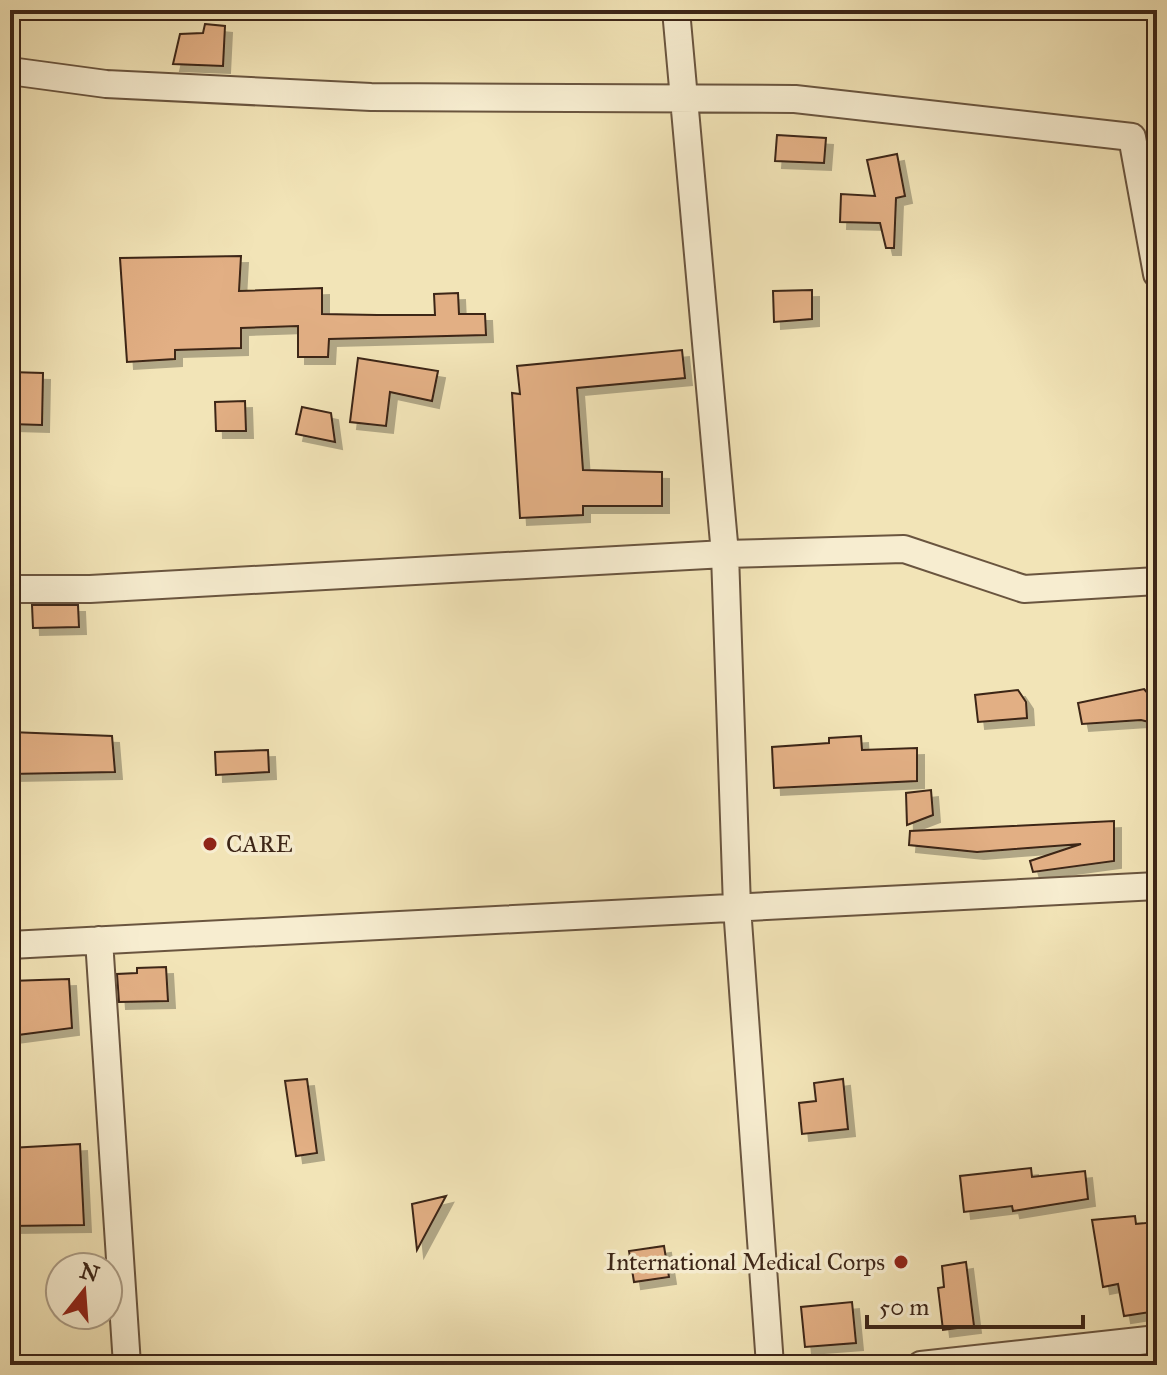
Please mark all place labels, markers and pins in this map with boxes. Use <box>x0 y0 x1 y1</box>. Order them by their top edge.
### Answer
place label: CARE <box>226 829 293 859</box>
marker: CARE <box>201 835 219 853</box>
place label: International Medical Corps <box>606 1247 885 1277</box>
marker: International Medical Corps <box>892 1253 910 1271</box>

